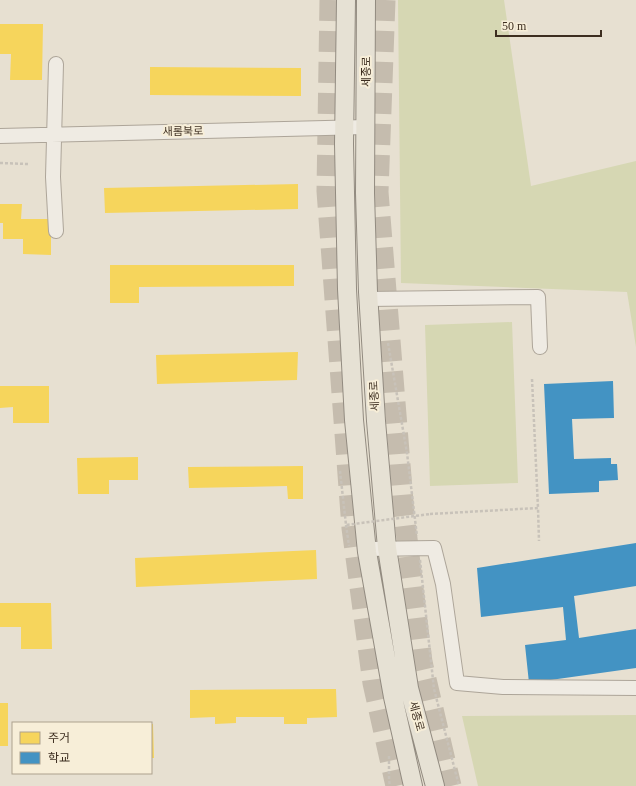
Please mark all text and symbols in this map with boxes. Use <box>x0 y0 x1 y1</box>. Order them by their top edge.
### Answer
scale bar <box>496 12 601 38</box>
text: 50 m <box>502 19 527 33</box>
street label: 세종로 <box>360 57 372 87</box>
street label: 새롬북로 <box>163 125 203 137</box>
street label: 세종로 <box>367 381 381 411</box>
street label: 세종로 <box>407 700 427 732</box>
legend <box>12 722 152 774</box>
text: 주거 <box>48 731 70 745</box>
text: 학교 <box>48 751 70 765</box>

